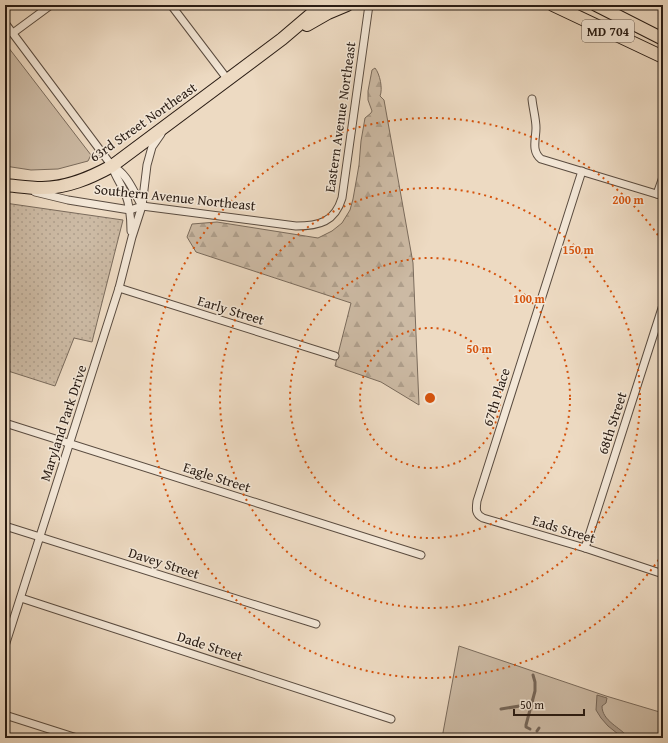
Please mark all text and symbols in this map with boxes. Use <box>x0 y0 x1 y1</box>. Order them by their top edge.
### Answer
road number: MD 704 <box>582 20 634 42</box>
street label: Eastern Avenue Northeast <box>320 40 360 194</box>
street label: 63rd Street Northeast <box>85 77 201 167</box>
street label: Southern Avenue Northeast <box>93 179 257 215</box>
text: 200 m <box>612 191 645 208</box>
text: 150 m <box>562 241 595 258</box>
street label: Early Street <box>195 290 267 330</box>
text: 100 m <box>513 290 546 307</box>
text: 50 m <box>466 340 492 357</box>
street label: Maryland Park Drive <box>35 362 91 484</box>
street label: 67th Place <box>477 365 515 429</box>
street label: 68th Street <box>592 389 632 457</box>
centre of rings <box>423 391 437 405</box>
street label: Eagle Street <box>181 457 253 497</box>
street label: Eads Street <box>530 510 598 548</box>
street label: Davey Street <box>126 542 202 584</box>
street label: Dade Street <box>175 626 245 666</box>
scale bar <box>514 691 584 717</box>
text: 50 m <box>520 696 544 713</box>

